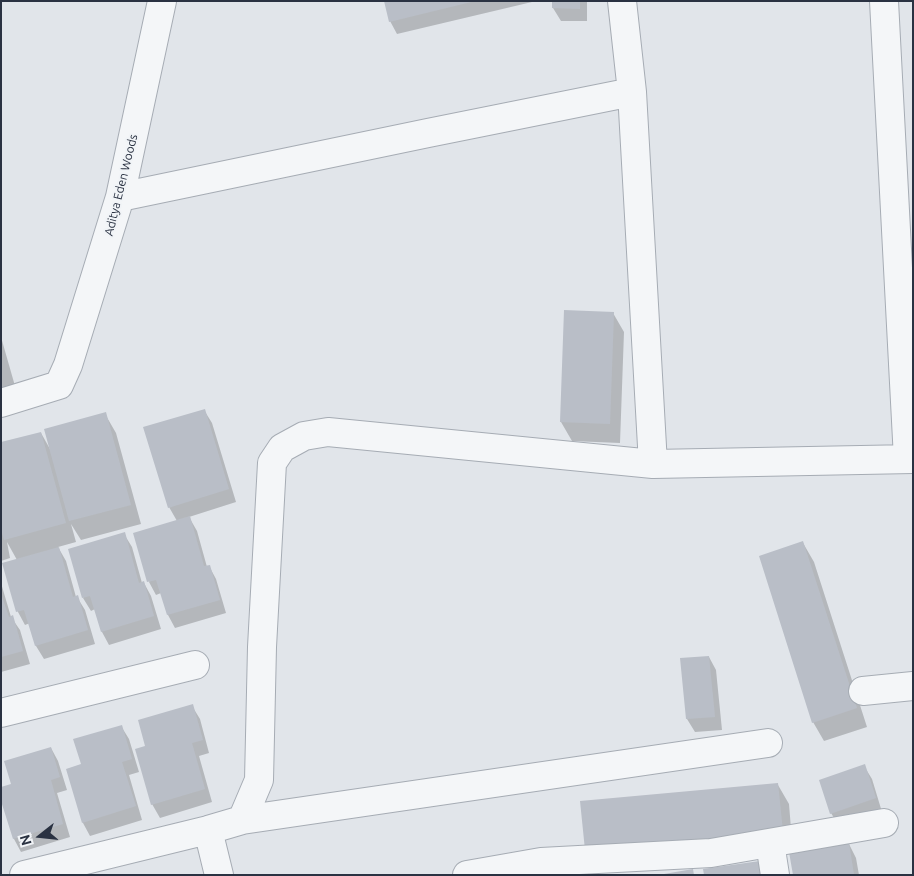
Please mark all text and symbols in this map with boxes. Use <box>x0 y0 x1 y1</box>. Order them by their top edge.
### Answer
street label: Aditya Eden Woods <box>101 133 141 237</box>
north arrow <box>15 811 65 861</box>
text: N <box>16 833 35 847</box>

